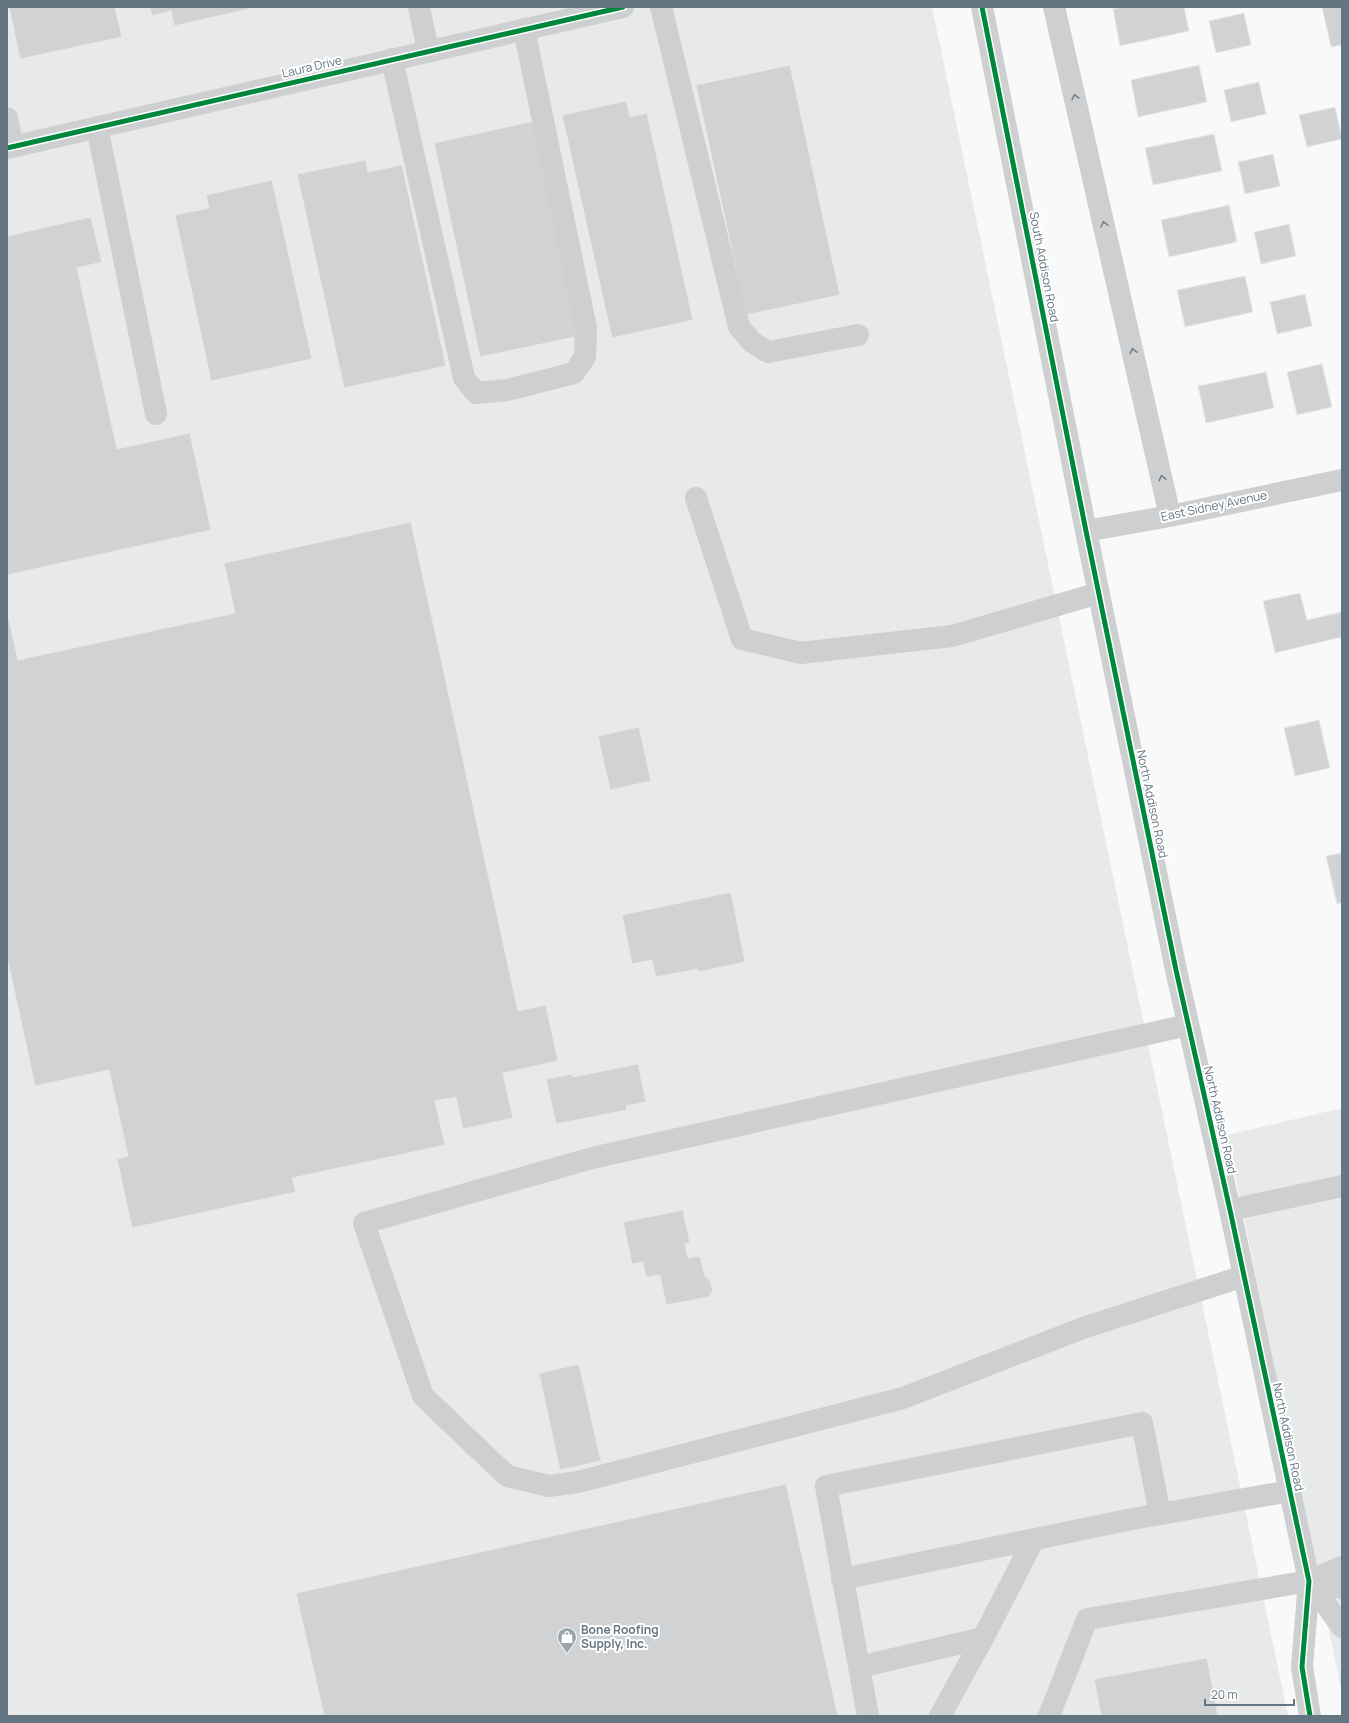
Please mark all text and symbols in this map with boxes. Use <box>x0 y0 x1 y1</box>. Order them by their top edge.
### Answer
street label: Laura Drive <box>280 51 344 82</box>
one-way arrow <box>1071 94 1079 100</box>
street label: South Addison Road <box>1025 210 1064 323</box>
one-way arrow <box>1100 221 1108 227</box>
one-way arrow <box>1129 348 1137 354</box>
one-way arrow <box>1158 474 1166 481</box>
street label: East Sidney Avenue <box>1159 486 1269 525</box>
street label: North Addison Road <box>1133 748 1172 859</box>
street label: North Addison Road <box>1200 1064 1241 1175</box>
street label: North Addison Road <box>1269 1381 1308 1492</box>
place label: Bone Roofing Supply, Inc. <box>581 1621 659 1652</box>
shop icon: Bone Roofing Supply, Inc. <box>556 1626 578 1654</box>
scale bar <box>1205 1681 1294 1707</box>
text: 20 m <box>1211 1686 1238 1703</box>

